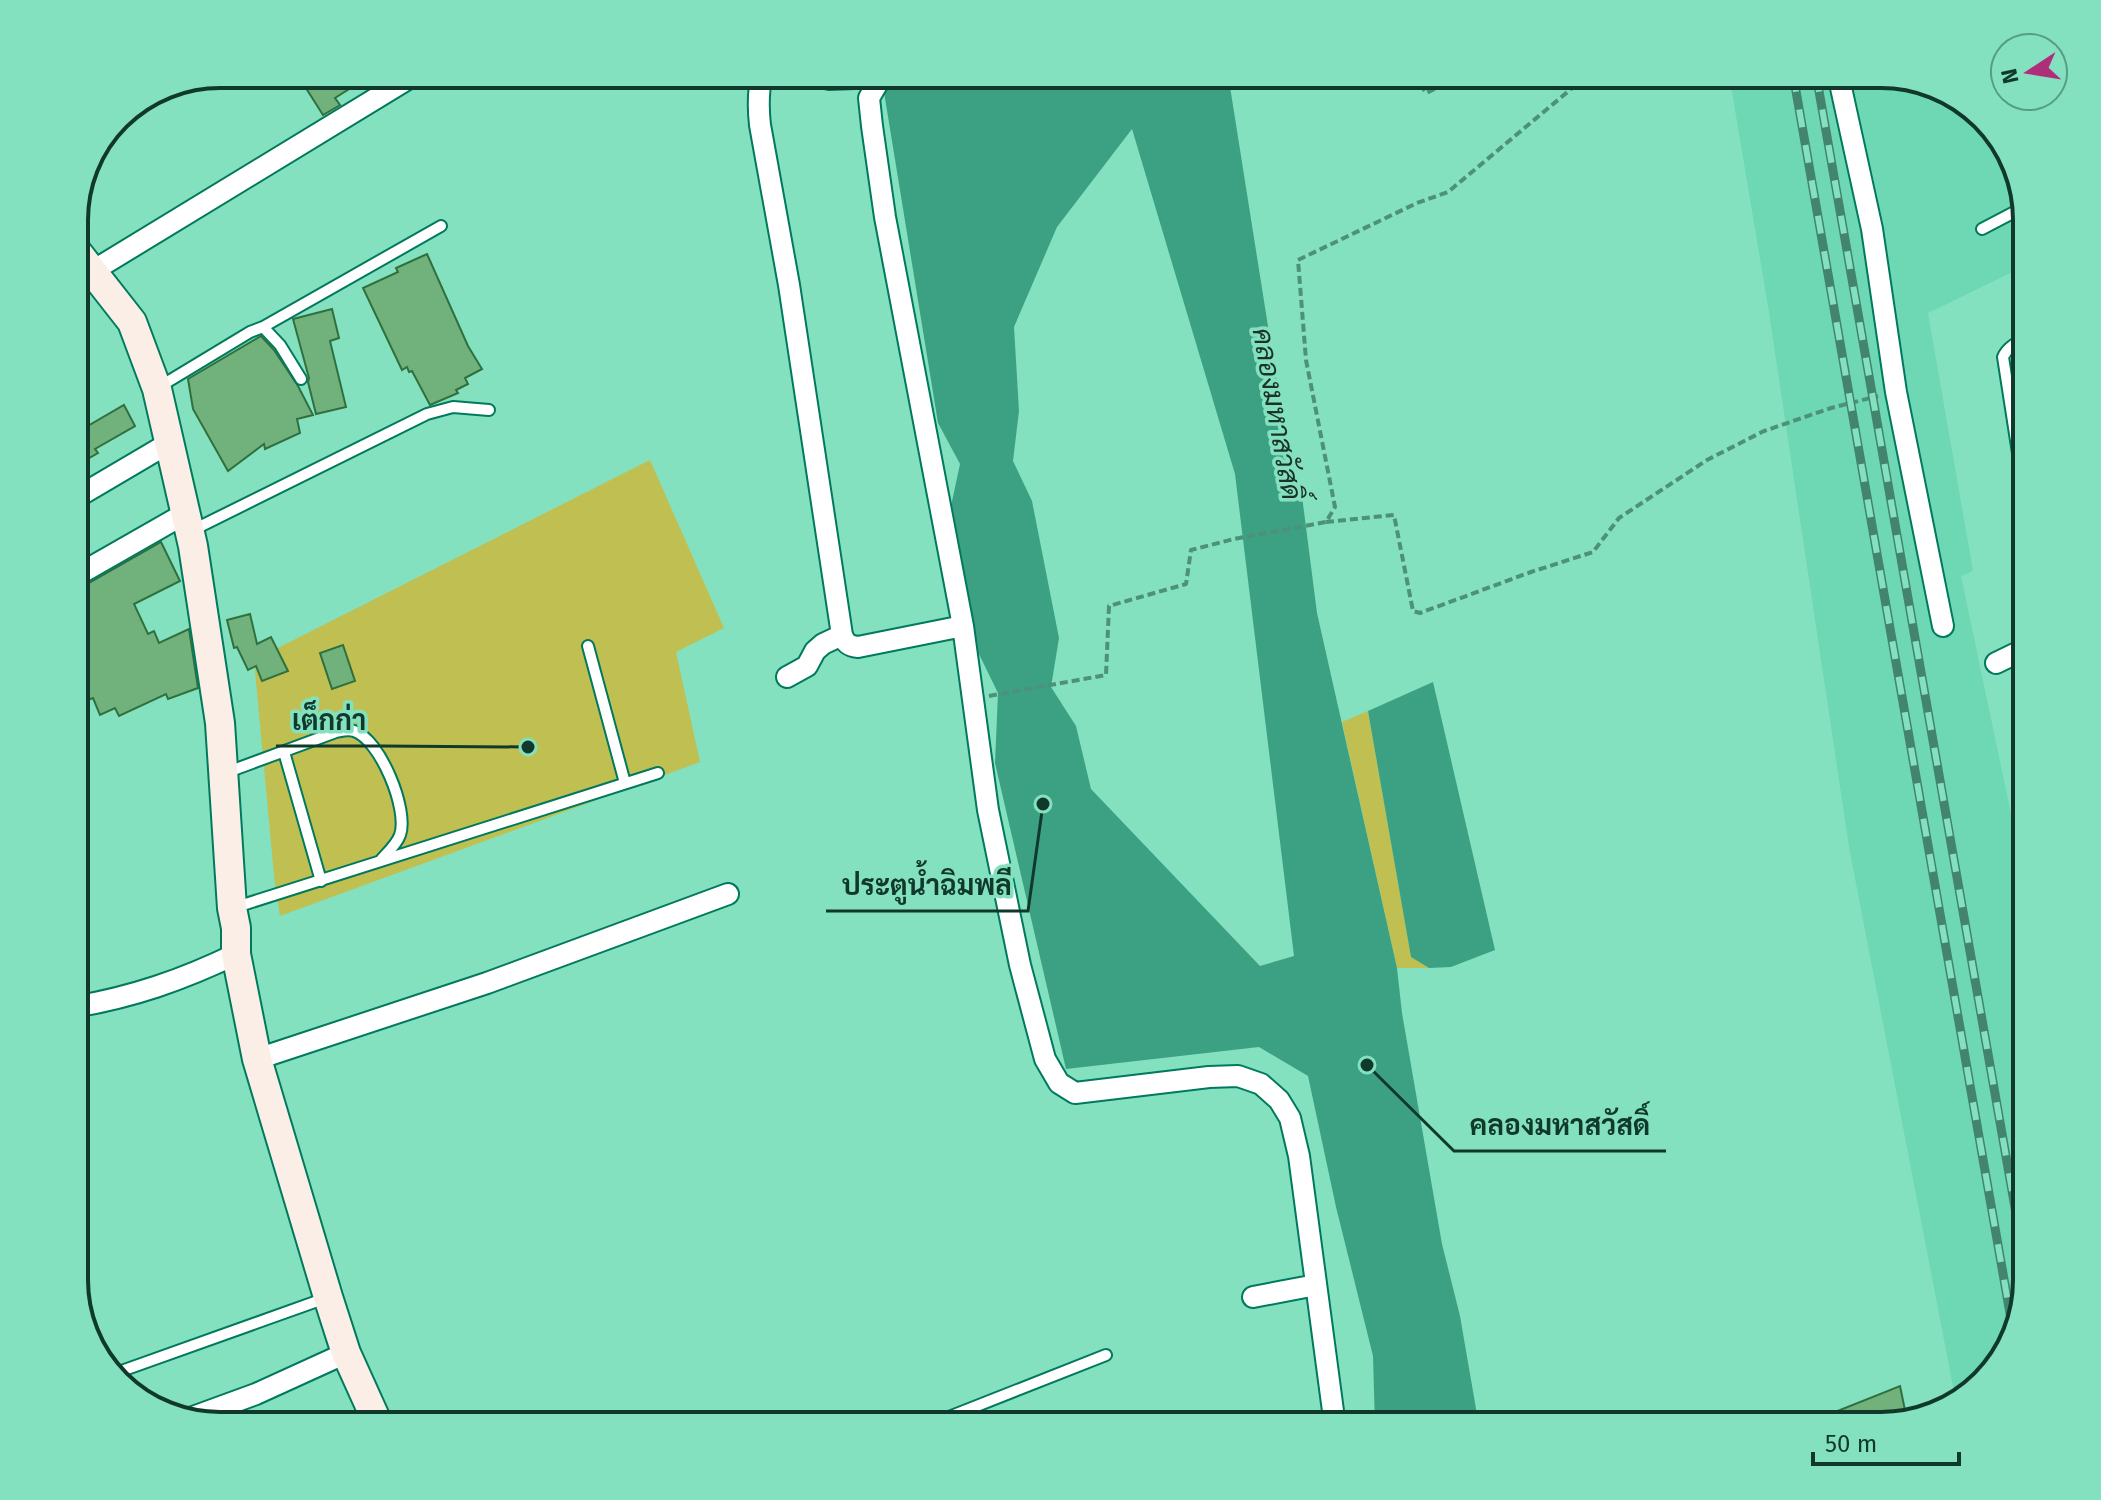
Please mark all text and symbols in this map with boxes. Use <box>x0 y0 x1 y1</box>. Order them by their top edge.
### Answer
north arrow <box>1989 32 2069 112</box>
text: N <box>1995 66 2025 86</box>
water label: คลองมหาสวัสดิ์ <box>1246 324 1317 507</box>
callout: เต็กก่า <box>276 694 382 746</box>
text: เต็กก่า <box>292 700 366 737</box>
callout: ประตูน้ำฉิมพลี <box>826 859 1028 911</box>
text: ประตูน้ำฉิมพลี <box>842 859 1012 905</box>
callout: คลองมหาสวัสดิ์ <box>1454 1099 1666 1151</box>
text: คลองมหาสวัสดิ์ <box>1470 1101 1650 1142</box>
scale bar <box>1813 1416 1959 1466</box>
text: 50 m <box>1825 1430 1877 1458</box>

